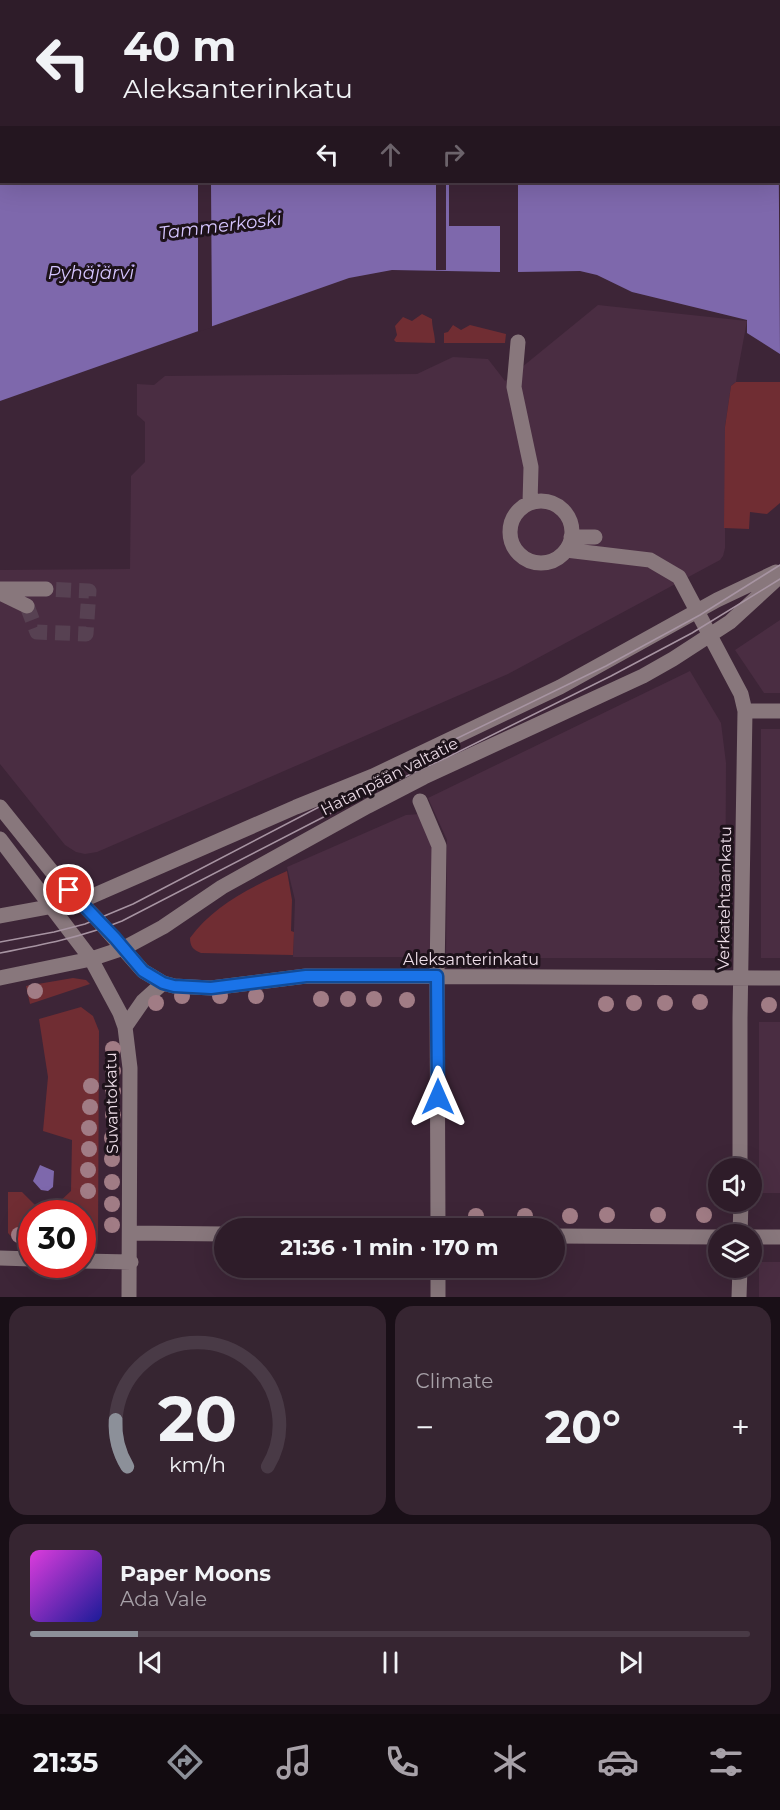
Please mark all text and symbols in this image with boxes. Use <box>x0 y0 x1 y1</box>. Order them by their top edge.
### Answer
text: 40 m <box>123 20 236 72</box>
icon: left <box>24 24 102 102</box>
text: Aleksanterinkatu <box>123 72 353 105</box>
icon: left <box>311 138 344 171</box>
icon: ahead <box>374 138 407 171</box>
icon: right <box>437 138 470 171</box>
water label: Tammerkoski <box>157 208 283 244</box>
water label: Pyhäjärvi <box>48 262 134 284</box>
street label: Hatanpään valtatie <box>317 734 461 819</box>
street label: Verkatehtaankatu <box>714 826 735 970</box>
pin <box>43 864 94 915</box>
icon: arrive <box>52 873 85 906</box>
street label: Aleksanterinkatu <box>403 950 539 969</box>
street label: Suvantokatu <box>101 1052 122 1154</box>
position arrow <box>406 1065 470 1129</box>
map controls <box>708 1158 762 1278</box>
button: sound <box>708 1158 762 1212</box>
speed limit sign: 30 <box>18 1200 96 1278</box>
button: layers <box>708 1224 762 1278</box>
text: 21:36 · 1 min · 170 m <box>280 1234 499 1261</box>
text: Climate <box>416 1369 493 1393</box>
text: 20 <box>158 1381 237 1457</box>
text: 20° <box>545 1399 621 1454</box>
text: − <box>416 1407 434 1447</box>
text: + <box>731 1407 750 1447</box>
text: km/h <box>169 1452 226 1478</box>
text: Paper Moons <box>120 1560 271 1587</box>
text: Ada Vale <box>120 1587 207 1611</box>
icon: previous <box>134 1646 167 1679</box>
icon: pause <box>374 1646 407 1679</box>
icon: next <box>614 1646 647 1679</box>
icon: directions <box>164 1741 206 1783</box>
icon: music <box>273 1741 315 1783</box>
icon: phone <box>381 1741 423 1783</box>
icon: climate <box>489 1741 531 1783</box>
icon: car <box>597 1741 639 1783</box>
icon: filters <box>705 1741 747 1783</box>
text: 21:35 <box>33 1746 98 1779</box>

